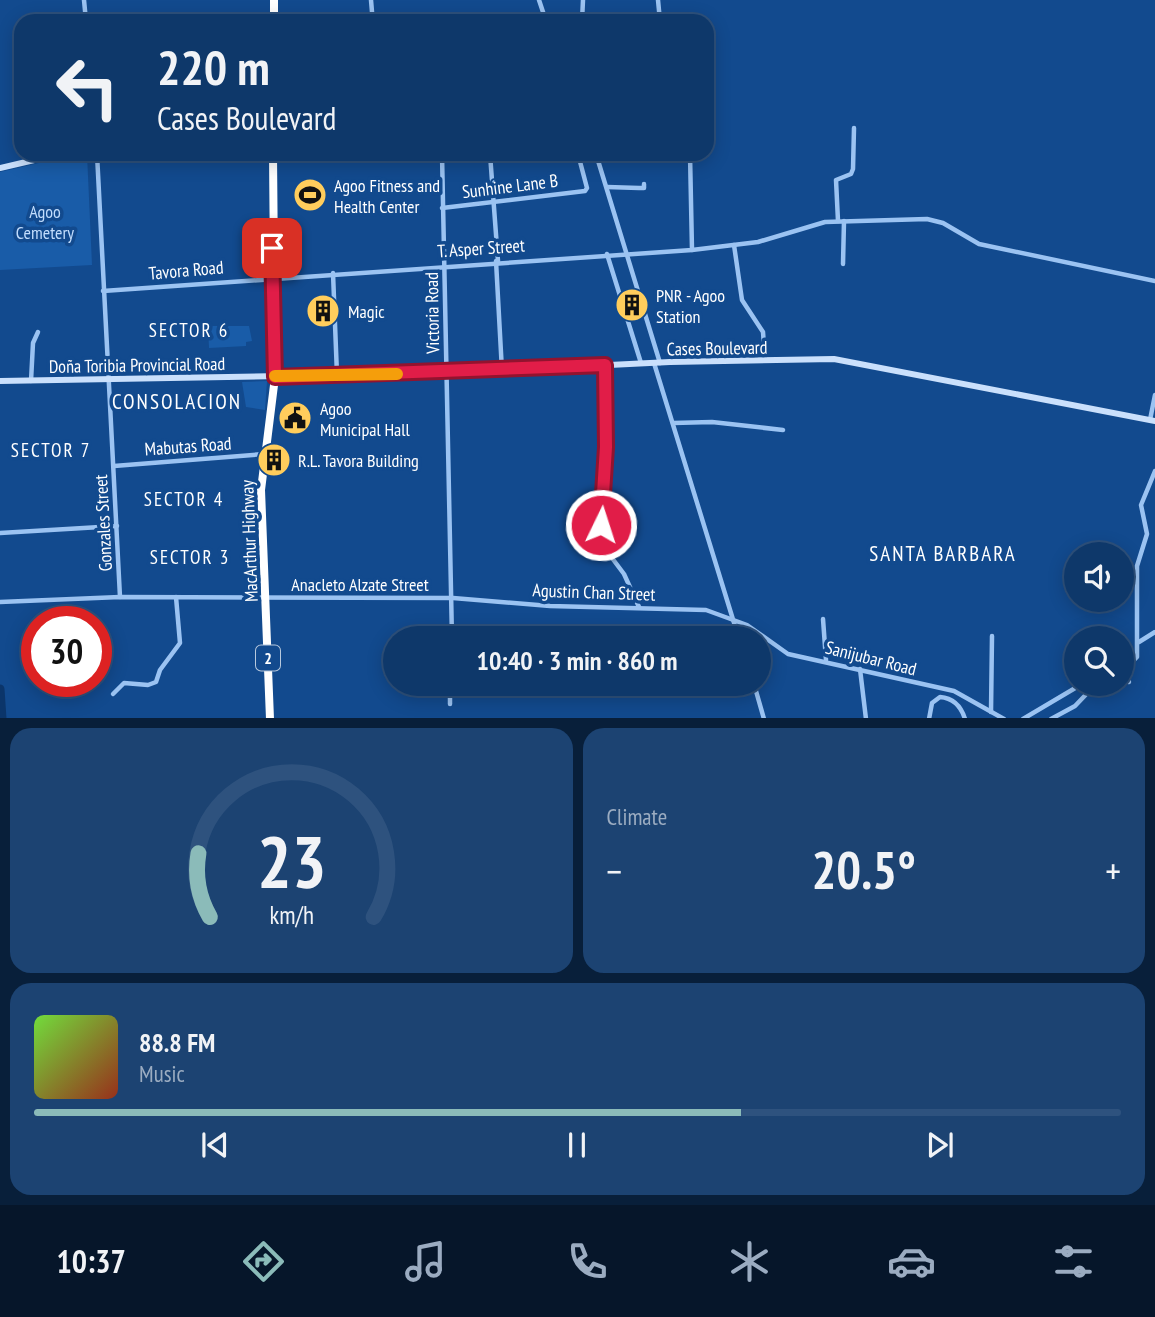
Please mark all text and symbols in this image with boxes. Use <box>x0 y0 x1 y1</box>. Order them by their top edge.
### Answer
text: 220 m <box>157 35 270 99</box>
icon: left <box>42 42 133 133</box>
text: Cases Boulevard <box>157 97 336 139</box>
street label: Sunhine Lane B <box>461 169 559 203</box>
place label: Agoo Fitness and Health Center <box>334 174 440 218</box>
sports icon: Agoo Fitness and Health Center <box>291 176 329 214</box>
park label: Agoo Cemetery <box>16 200 74 244</box>
pin <box>242 218 302 278</box>
icon: arrive <box>253 229 291 267</box>
street label: T. Asper Street <box>436 233 526 263</box>
street label: Tavora Road <box>148 255 224 285</box>
street label: Victoria Road <box>420 272 444 355</box>
place label: PNR - Agoo Station <box>656 284 725 328</box>
building icon: PNR - Agoo Station <box>613 286 651 324</box>
building icon: Magic <box>304 292 342 330</box>
place label: Magic <box>348 300 385 323</box>
district label: SECTOR 6 <box>149 318 229 342</box>
street label: Cases Boulevard <box>666 336 768 360</box>
street label: Doña Toribia Provincial Road <box>49 352 225 378</box>
district label: CONSOLACION <box>112 388 242 415</box>
place label: Agoo Municipal Hall <box>320 397 410 441</box>
public building icon: Agoo Municipal Hall <box>276 399 314 437</box>
street label: Mabutas Road <box>144 431 232 461</box>
district label: SECTOR 7 <box>11 438 91 462</box>
building icon: R.L. Tavora Building <box>255 441 293 479</box>
place label: R.L. Tavora Building <box>298 449 419 472</box>
street label: Gonzales Street <box>89 474 117 572</box>
street label: MacArthur Highway <box>235 479 263 602</box>
district label: SECTOR 4 <box>144 487 224 511</box>
position arrow <box>564 488 638 562</box>
district label: SANTA BARBARA <box>869 540 1017 567</box>
map controls <box>1064 542 1134 696</box>
button: sound <box>1064 542 1134 612</box>
district label: SECTOR 3 <box>150 545 230 569</box>
street label: Anacleto Alzate Street <box>291 573 429 596</box>
street label: Agustin Chan Street <box>532 578 656 606</box>
speed limit sign: 30 <box>21 606 112 697</box>
button: search <box>1064 626 1134 696</box>
street label: Sanijubar Road <box>823 636 919 680</box>
text: 10:40 · 3 min · 860 m <box>477 644 677 677</box>
road number: 2 <box>256 646 280 670</box>
text: Climate <box>607 802 667 831</box>
text: 23 <box>256 813 326 907</box>
text: 20.5° <box>811 836 916 903</box>
text: − <box>607 846 622 895</box>
text: + <box>1105 846 1121 895</box>
text: km/h <box>269 898 313 930</box>
text: 88.8 FM <box>139 1026 215 1059</box>
text: Music <box>139 1059 185 1088</box>
icon: previous <box>196 1126 234 1164</box>
icon: pause <box>558 1126 596 1164</box>
icon: next <box>921 1126 959 1164</box>
icon: directions <box>239 1237 288 1286</box>
icon: music <box>401 1237 450 1286</box>
icon: phone <box>563 1237 612 1286</box>
icon: climate <box>725 1237 774 1286</box>
icon: car <box>887 1237 936 1286</box>
icon: filters <box>1049 1237 1098 1286</box>
text: 10:37 <box>57 1240 126 1282</box>

